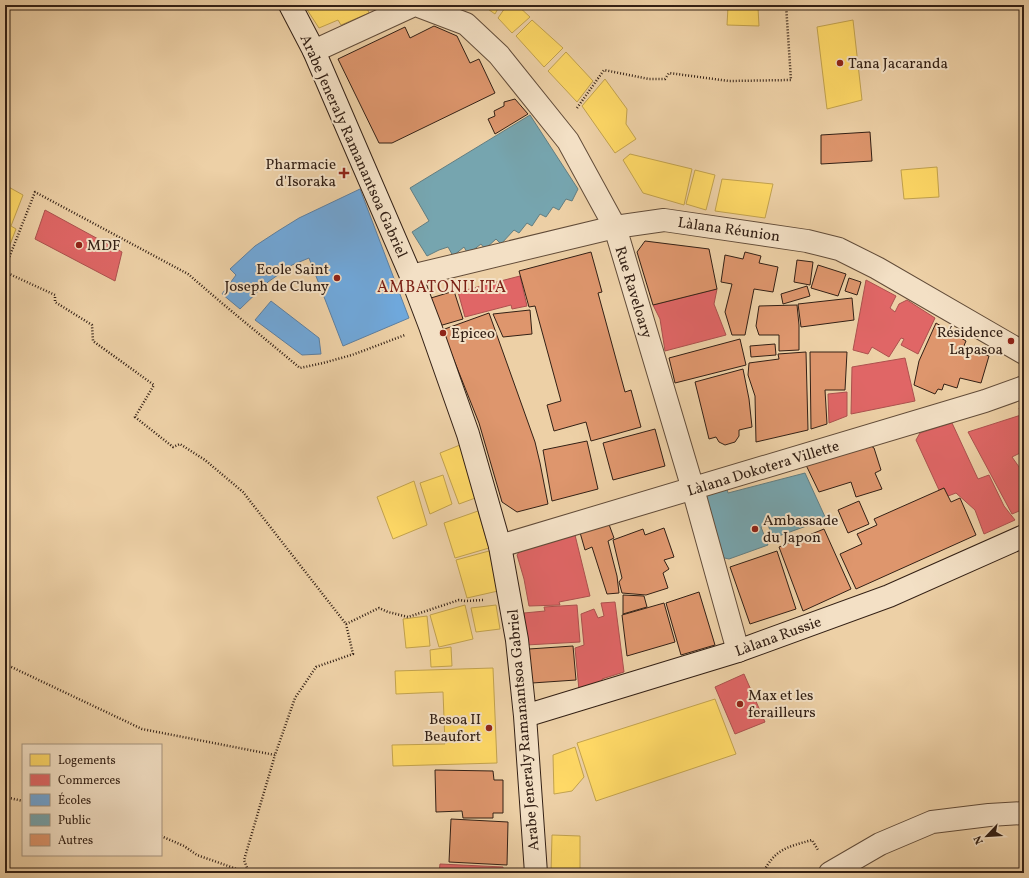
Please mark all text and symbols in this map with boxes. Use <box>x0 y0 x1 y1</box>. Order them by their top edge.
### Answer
street label: Arabe Jeneraly Ramanantsoa Gabriel <box>294 31 412 262</box>
place label: Tana Jacaranda <box>848 54 948 75</box>
marker: Tana Jacaranda <box>835 58 845 68</box>
place label: Pharmacie d'Isoraka <box>266 155 336 193</box>
marker: Pharmacie d'Isoraka <box>339 168 349 178</box>
street label: Làlana Réunion <box>676 213 781 248</box>
place label: MDF <box>87 236 120 257</box>
marker: MDF <box>74 240 84 250</box>
street label: Rue Raveloary <box>609 244 657 341</box>
place label: Ecole Saint Joseph de Cluny <box>224 260 329 298</box>
marker: Ecole Saint Joseph de Cluny <box>332 273 342 283</box>
district label: AMBATONILITA <box>377 277 507 299</box>
place label: Résidence Lapasoa <box>937 323 1003 361</box>
place label: Epiceo <box>451 324 495 345</box>
marker: Epiceo <box>438 328 448 338</box>
marker: Résidence Lapasoa <box>1006 336 1016 346</box>
street label: Làlana Dokotera Villette <box>685 436 842 503</box>
place label: Ambassade du Japon <box>763 511 838 549</box>
marker: Ambassade du Japon <box>750 524 760 534</box>
street label: Arabe Jeneraly Ramanantsoa Gabriel <box>503 608 546 852</box>
street label: Làlana Russie <box>732 612 825 663</box>
place label: Max et les ferailleurs <box>748 686 816 724</box>
marker: Max et les ferailleurs <box>735 699 745 709</box>
place label: Besoa II Beaufort <box>424 710 481 748</box>
marker: Besoa II Beaufort <box>484 723 494 733</box>
legend <box>22 744 162 856</box>
text: Logements <box>58 753 116 769</box>
text: Commerces <box>58 773 120 789</box>
text: Écoles <box>58 792 91 809</box>
text: Public <box>58 813 91 829</box>
north arrow <box>967 816 1007 856</box>
text: Autres <box>58 833 93 849</box>
text: N <box>971 833 988 846</box>

